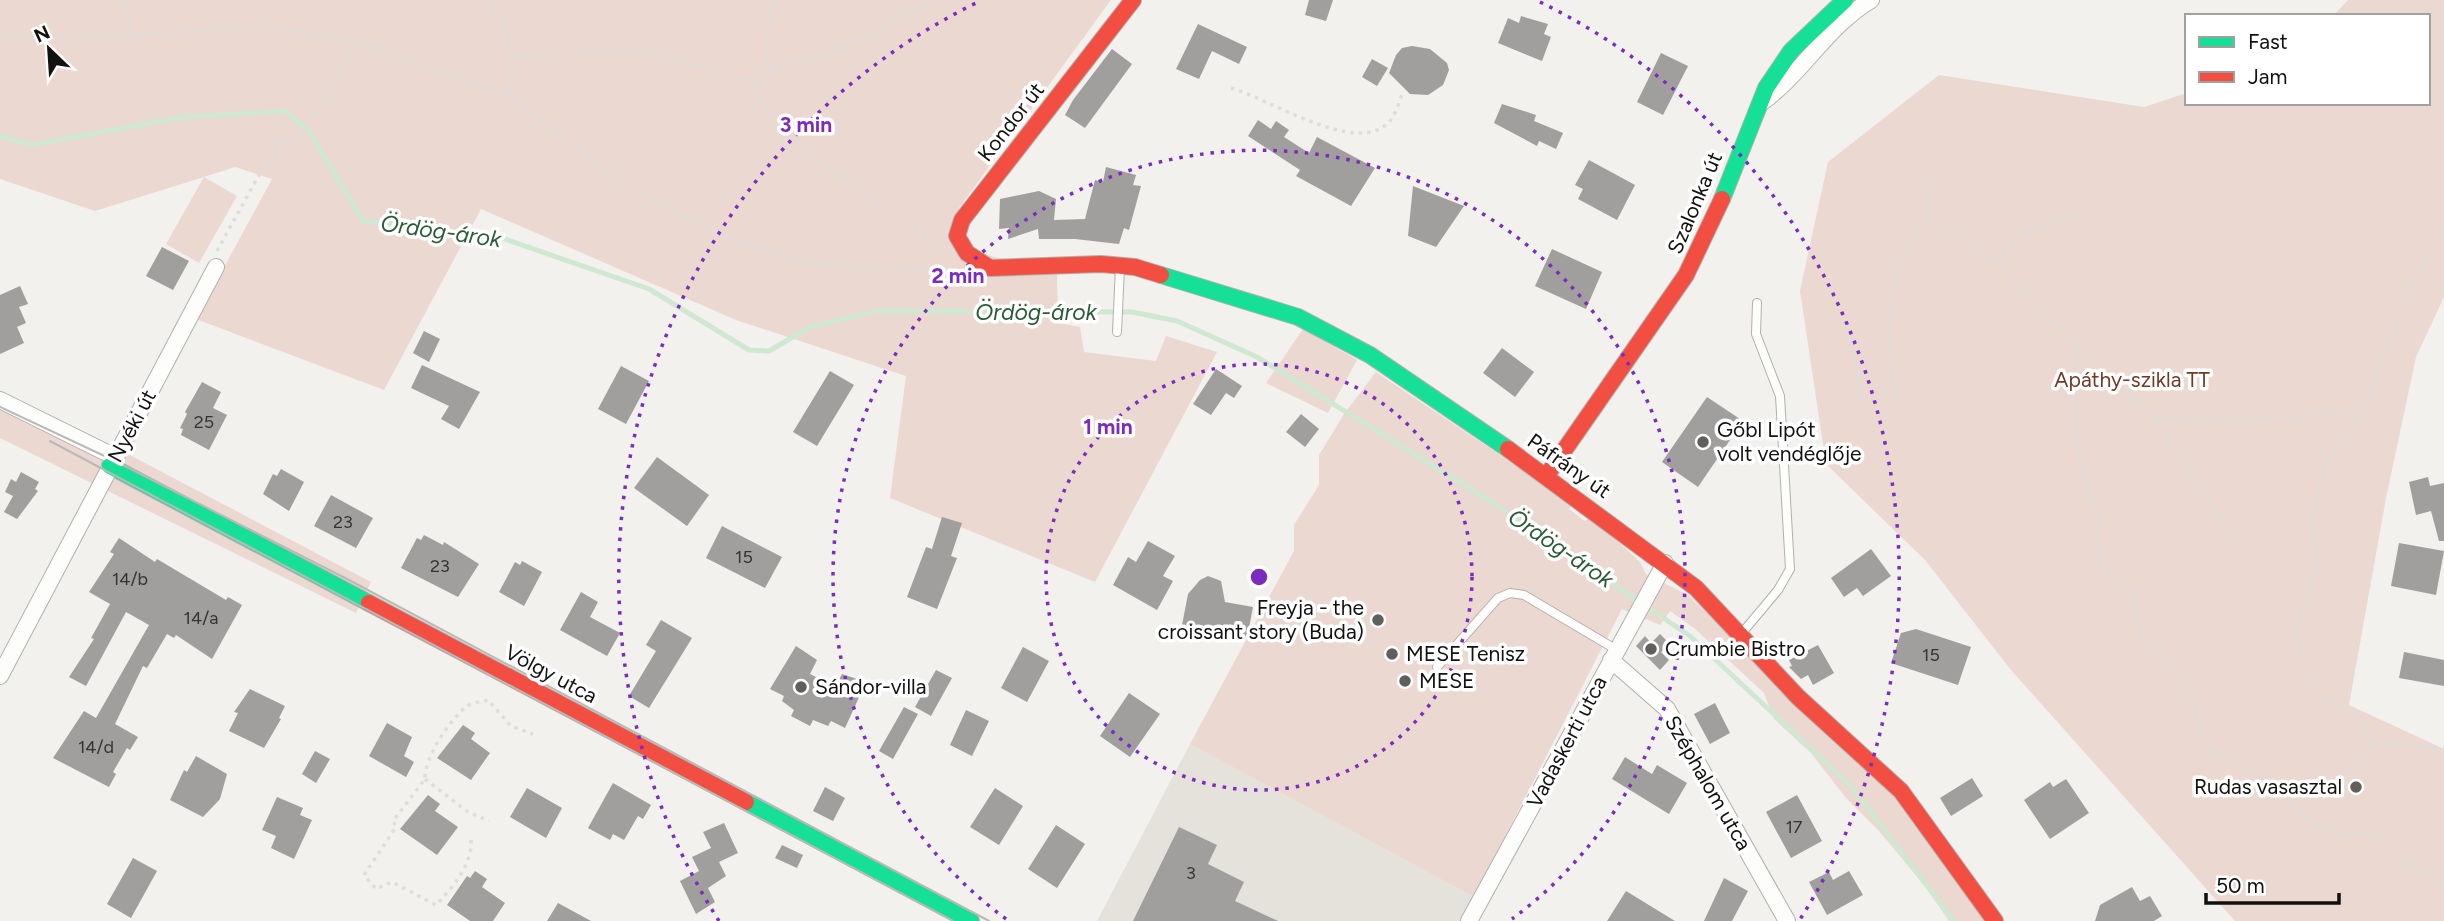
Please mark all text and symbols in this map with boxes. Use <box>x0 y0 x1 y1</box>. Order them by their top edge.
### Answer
north arrow <box>14 14 84 84</box>
legend <box>2185 14 2430 105</box>
text: N <box>31 21 54 48</box>
text: Fast <box>2248 29 2288 54</box>
text: Jam <box>2248 64 2287 89</box>
street label: Kondor út <box>972 77 1049 166</box>
text: 3 min <box>780 112 832 137</box>
street label: Szalonka út <box>1662 148 1727 257</box>
water label: Ördög-árok <box>379 209 504 253</box>
text: 2 min <box>932 263 984 288</box>
water label: Ördög-árok <box>975 298 1098 326</box>
park label: Apáthy-szikla TT <box>2054 367 2210 392</box>
street label: Nyéki út <box>102 385 161 466</box>
house number: 25 <box>194 411 214 433</box>
text: 1 min <box>1083 414 1133 439</box>
place label: Gőbl Lipót volt vendéglője <box>1717 417 1862 466</box>
street label: Páfrány út <box>1523 428 1616 503</box>
marker: Gőbl Lipót volt vendéglője <box>1695 434 1711 450</box>
water label: Ördög-árok <box>1503 502 1620 594</box>
house number: 23 <box>333 511 353 533</box>
house number: 15 <box>735 546 753 568</box>
house number: 23 <box>430 555 450 577</box>
centre of rings <box>1247 565 1271 589</box>
house number: 14/b <box>112 568 148 590</box>
place label: Freyja - the croissant story (Buda) <box>1158 595 1364 644</box>
house number: 14/a <box>184 607 218 629</box>
marker: Freyja - the croissant story (Buda) <box>1370 612 1386 628</box>
place label: Crumbie Bistro <box>1665 636 1805 661</box>
street label: Völgy utca <box>501 639 602 708</box>
place label: MESE Tenisz <box>1406 641 1525 666</box>
marker: Crumbie Bistro <box>1643 641 1659 657</box>
house number: 15 <box>1922 644 1940 666</box>
marker: MESE Tenisz <box>1384 646 1400 662</box>
place label: MESE <box>1419 668 1475 693</box>
street label: Vadaskerti utca <box>1521 672 1612 812</box>
marker: MESE <box>1397 673 1413 689</box>
place label: Sándor-villa <box>815 674 926 699</box>
marker: Sándor-villa <box>793 679 809 695</box>
street label: Széphalom utca <box>1660 711 1757 854</box>
house number: 14/d <box>78 736 114 758</box>
place label: Rudas vasasztal <box>2194 774 2342 799</box>
marker: Rudas vasasztal <box>2348 779 2364 795</box>
house number: 17 <box>1785 816 1803 838</box>
house number: 3 <box>1186 862 1196 884</box>
scale bar <box>2206 862 2339 906</box>
text: 50 m <box>2216 873 2265 898</box>

